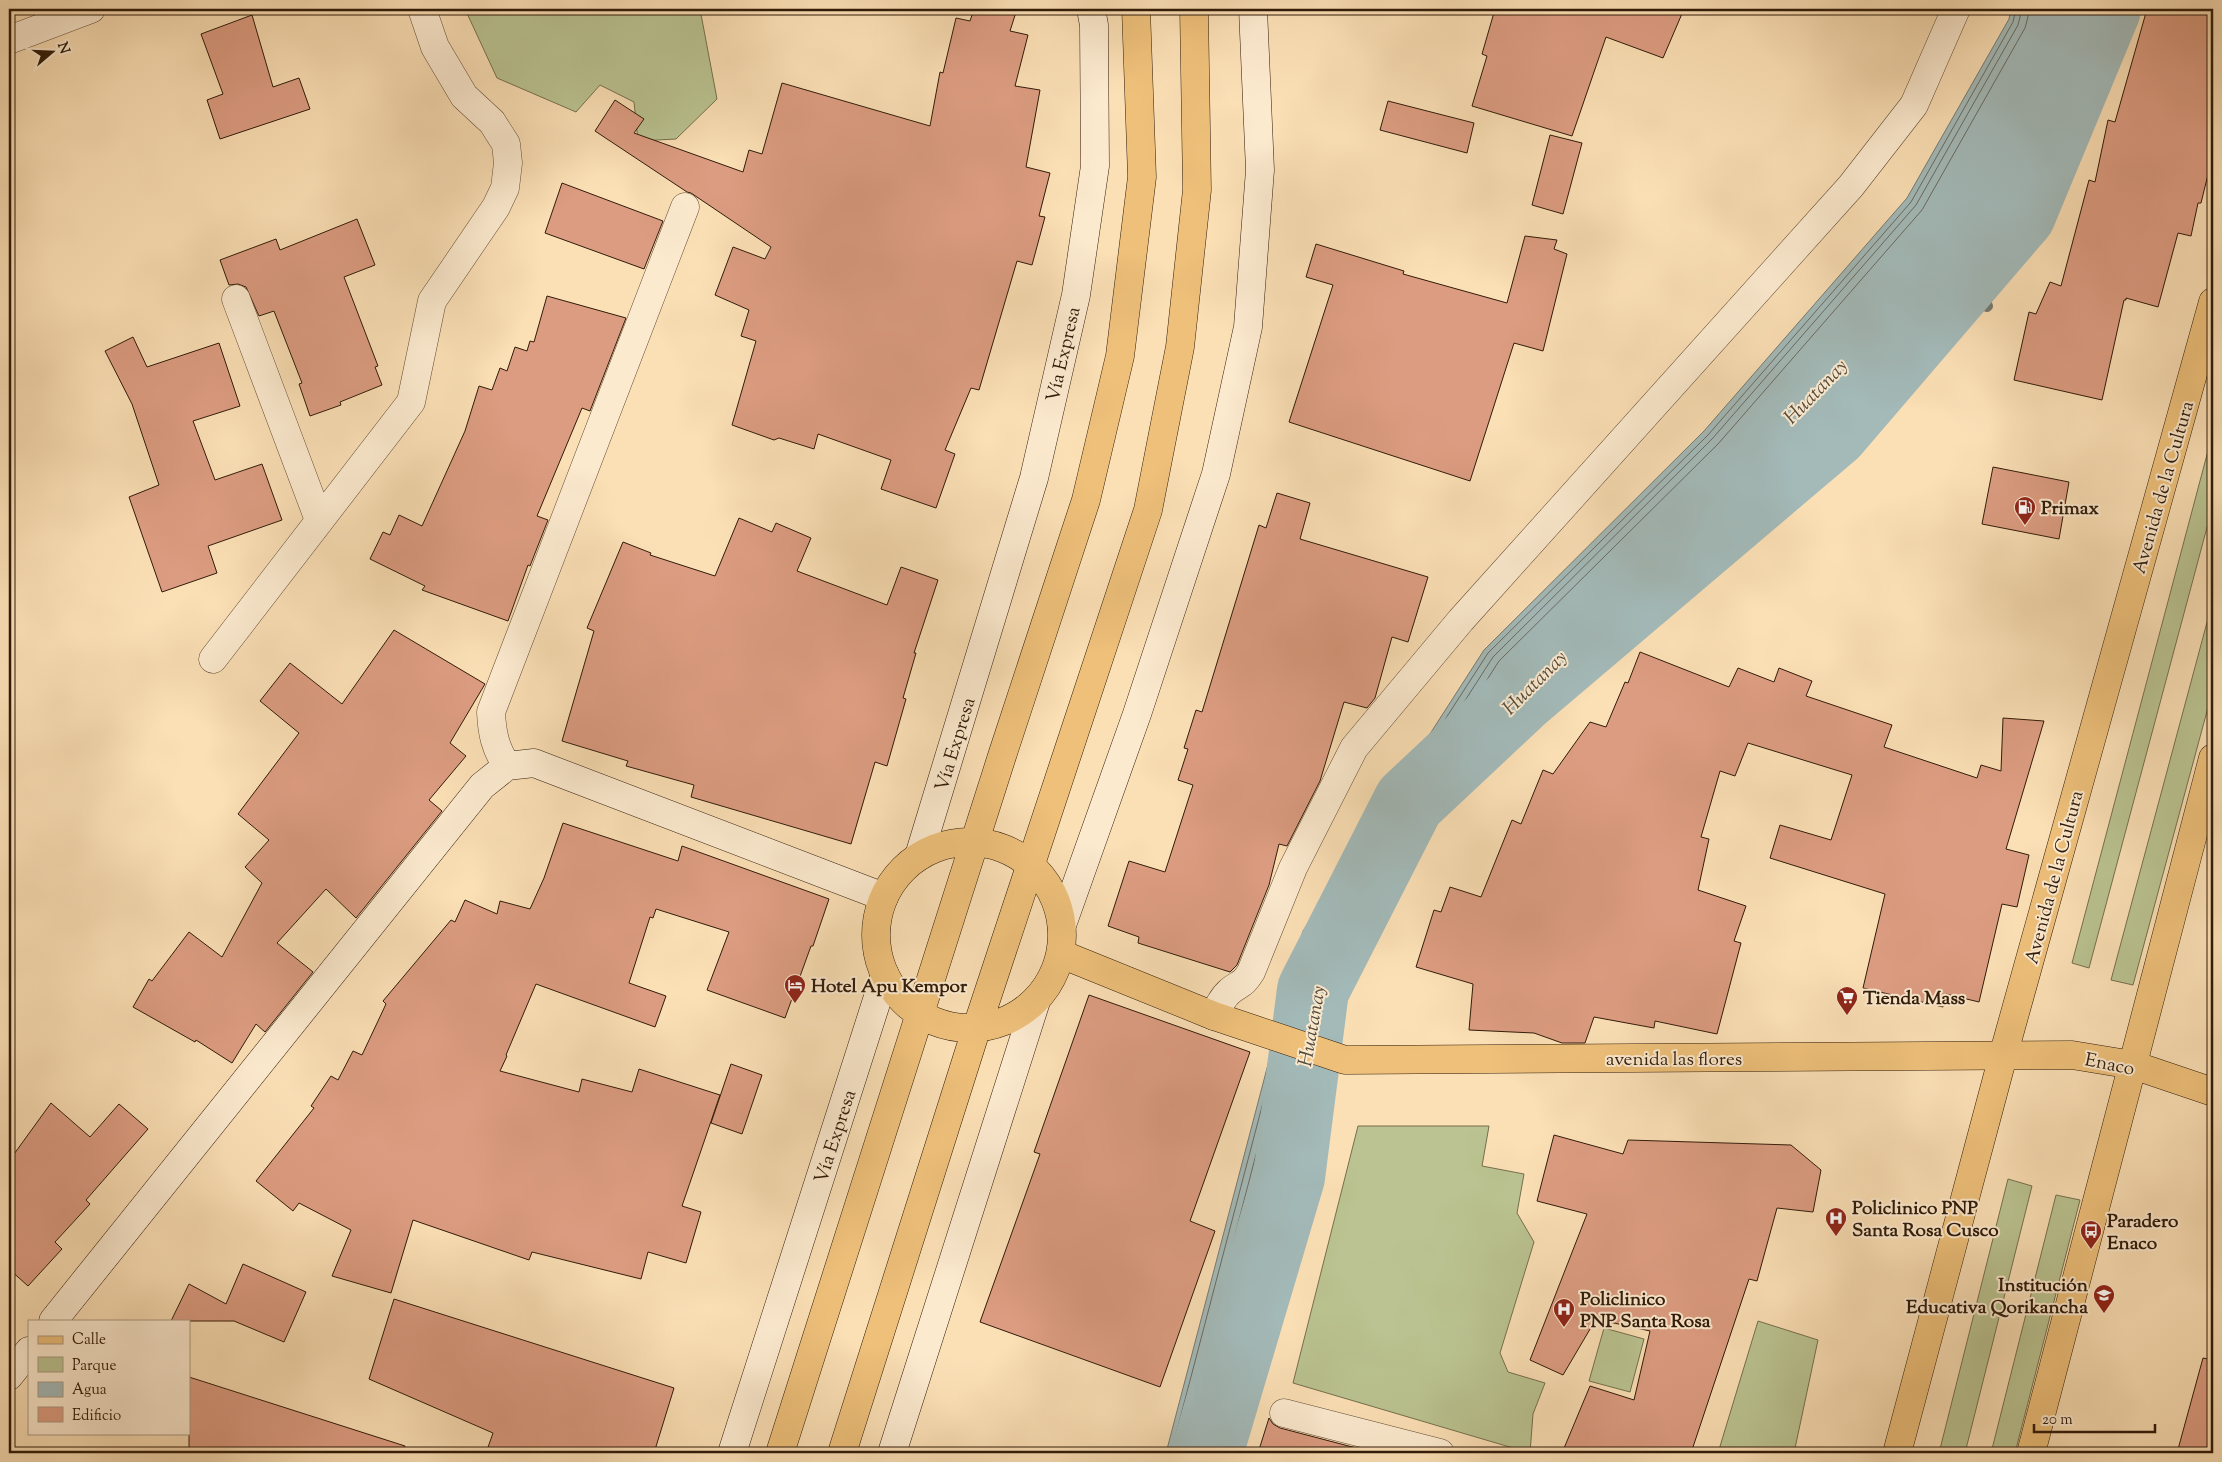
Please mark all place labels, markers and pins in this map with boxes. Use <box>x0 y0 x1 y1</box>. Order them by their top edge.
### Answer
fuel station icon: Primax <box>2013 495 2037 526</box>
place label: Primax <box>2041 496 2099 523</box>
hotel icon: Hotel Apu Kempor <box>783 973 807 1004</box>
place label: Hotel Apu Kempor <box>811 974 968 1001</box>
supermarket icon: Tienda Mass <box>1835 985 1859 1016</box>
place label: Tienda Mass <box>1863 986 1966 1013</box>
place label: Policlinico PNP Santa Rosa Cusco <box>1852 1196 1999 1245</box>
hospital icon: Policlinico PNP Santa Rosa Cusco <box>1824 1206 1848 1237</box>
place label: Paradero Enaco <box>2107 1209 2179 1258</box>
bus stop icon: Paradero Enaco <box>2079 1219 2103 1250</box>
place label: Institución Educativa Qorikancha <box>1906 1273 2089 1322</box>
school or university icon: Institución Educativa Qorikancha <box>2092 1283 2116 1314</box>
place label: Policlinico PNP Santa Rosa <box>1580 1287 1711 1336</box>
hospital icon: Policlinico PNP Santa Rosa <box>1552 1297 1576 1328</box>

